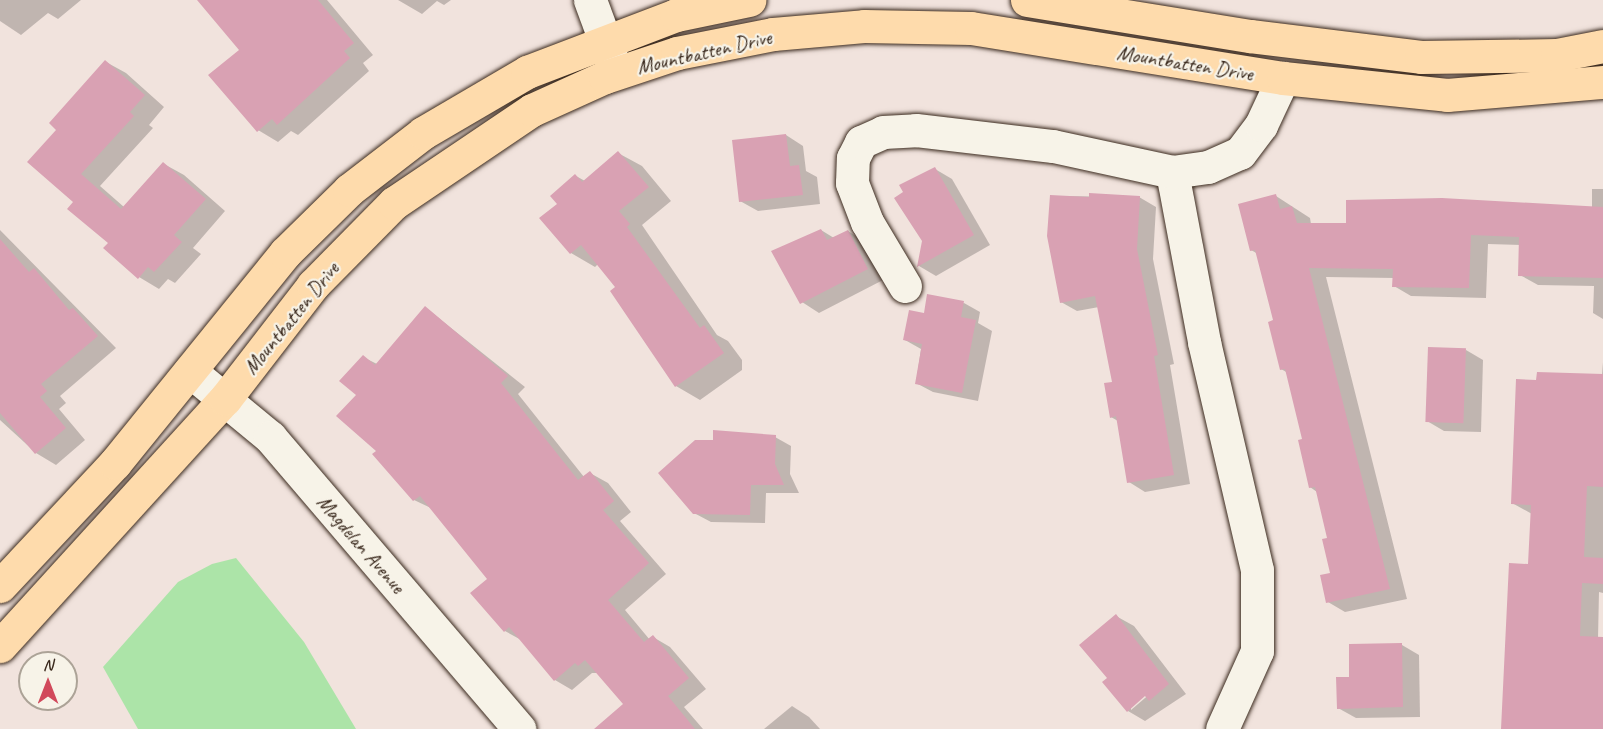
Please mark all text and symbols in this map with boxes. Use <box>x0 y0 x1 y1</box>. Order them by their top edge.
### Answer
street label: Mountbatten Drive <box>634 24 774 80</box>
street label: Mountbatten Drive <box>1115 40 1255 86</box>
street label: Mountbatten Drive <box>238 257 344 379</box>
street label: Magdelan Avenue <box>312 490 410 598</box>
north arrow <box>18 651 78 711</box>
text: N <box>43 655 53 675</box>

